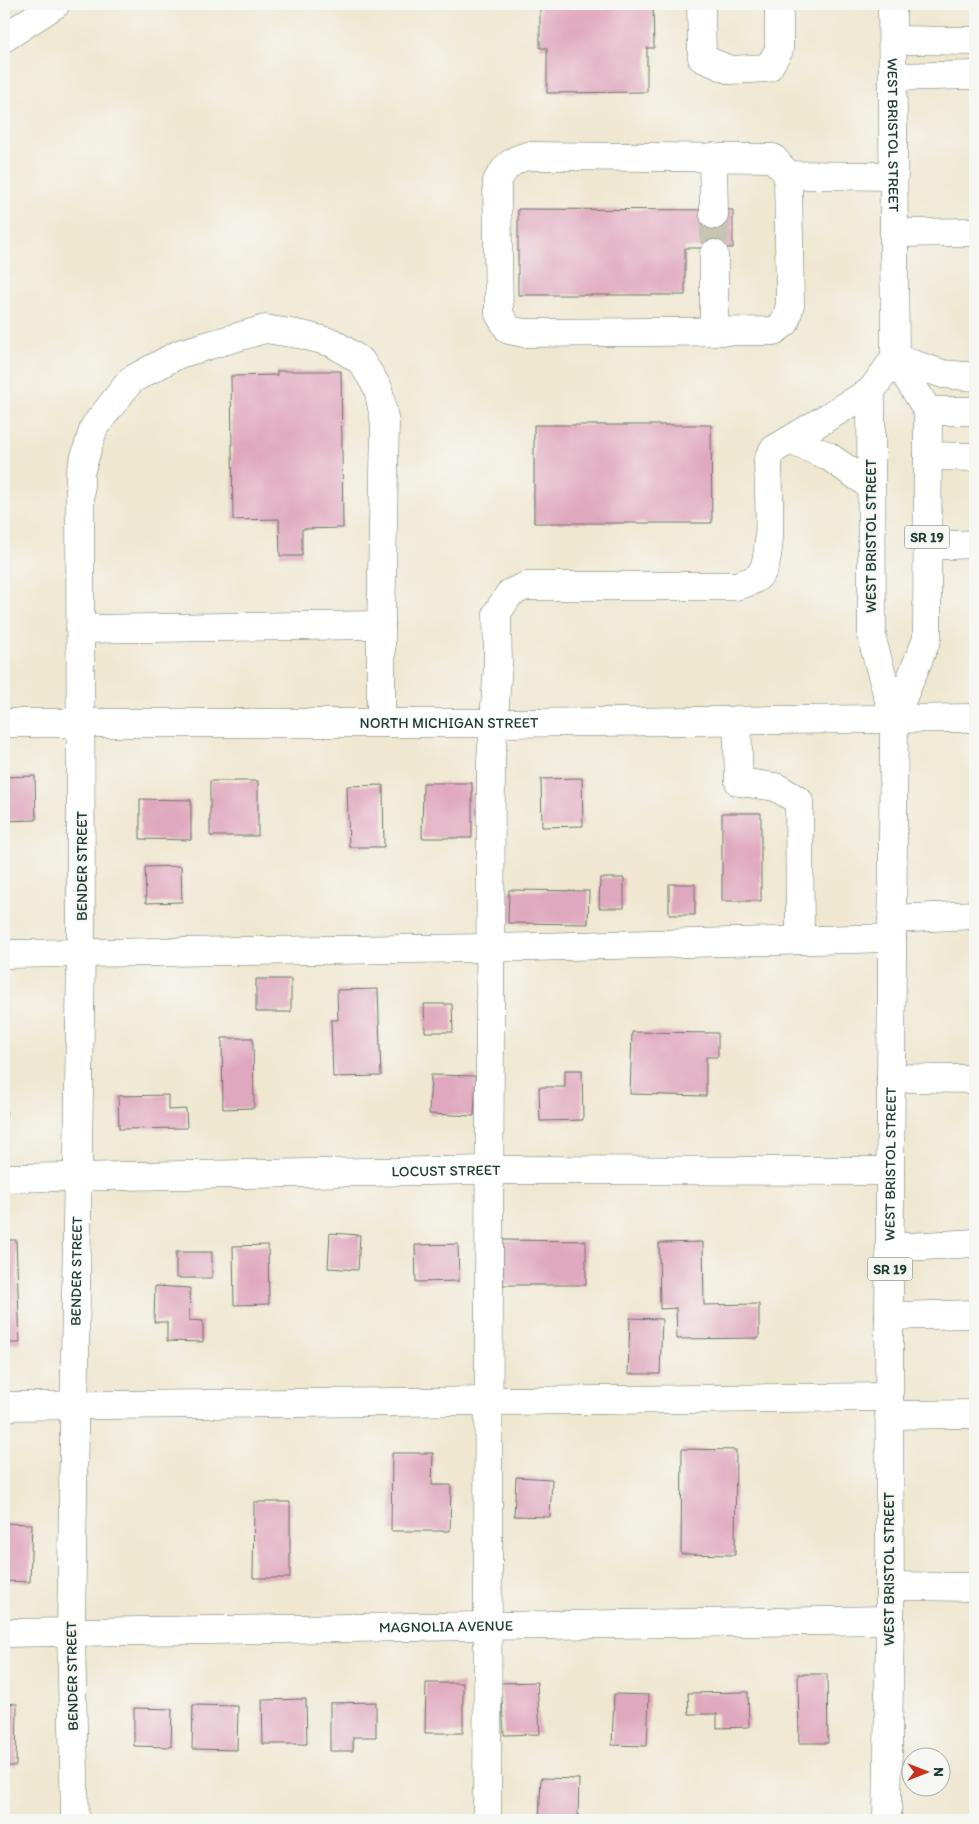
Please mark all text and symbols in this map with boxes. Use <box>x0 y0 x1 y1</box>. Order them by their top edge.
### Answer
street label: WEST BRISTOL STREET <box>883 58 903 213</box>
street label: WEST BRISTOL STREET <box>862 458 880 613</box>
road number: SR 19 <box>904 526 950 548</box>
street label: NORTH MICHIGAN STREET <box>360 714 539 732</box>
street label: BENDER STREET <box>73 811 91 921</box>
street label: WEST BRISTOL STREET <box>881 1086 900 1241</box>
street label: LOCUST STREET <box>391 1161 501 1181</box>
street label: BENDER STREET <box>67 1215 86 1326</box>
road number: SR 19 <box>868 1258 912 1280</box>
street label: WEST BRISTOL STREET <box>880 1491 898 1646</box>
street label: MAGNOLIA AVENUE <box>379 1617 513 1636</box>
street label: BENDER STREET <box>62 1620 82 1731</box>
north arrow <box>902 1746 952 1796</box>
text: N <box>930 1767 947 1777</box>

